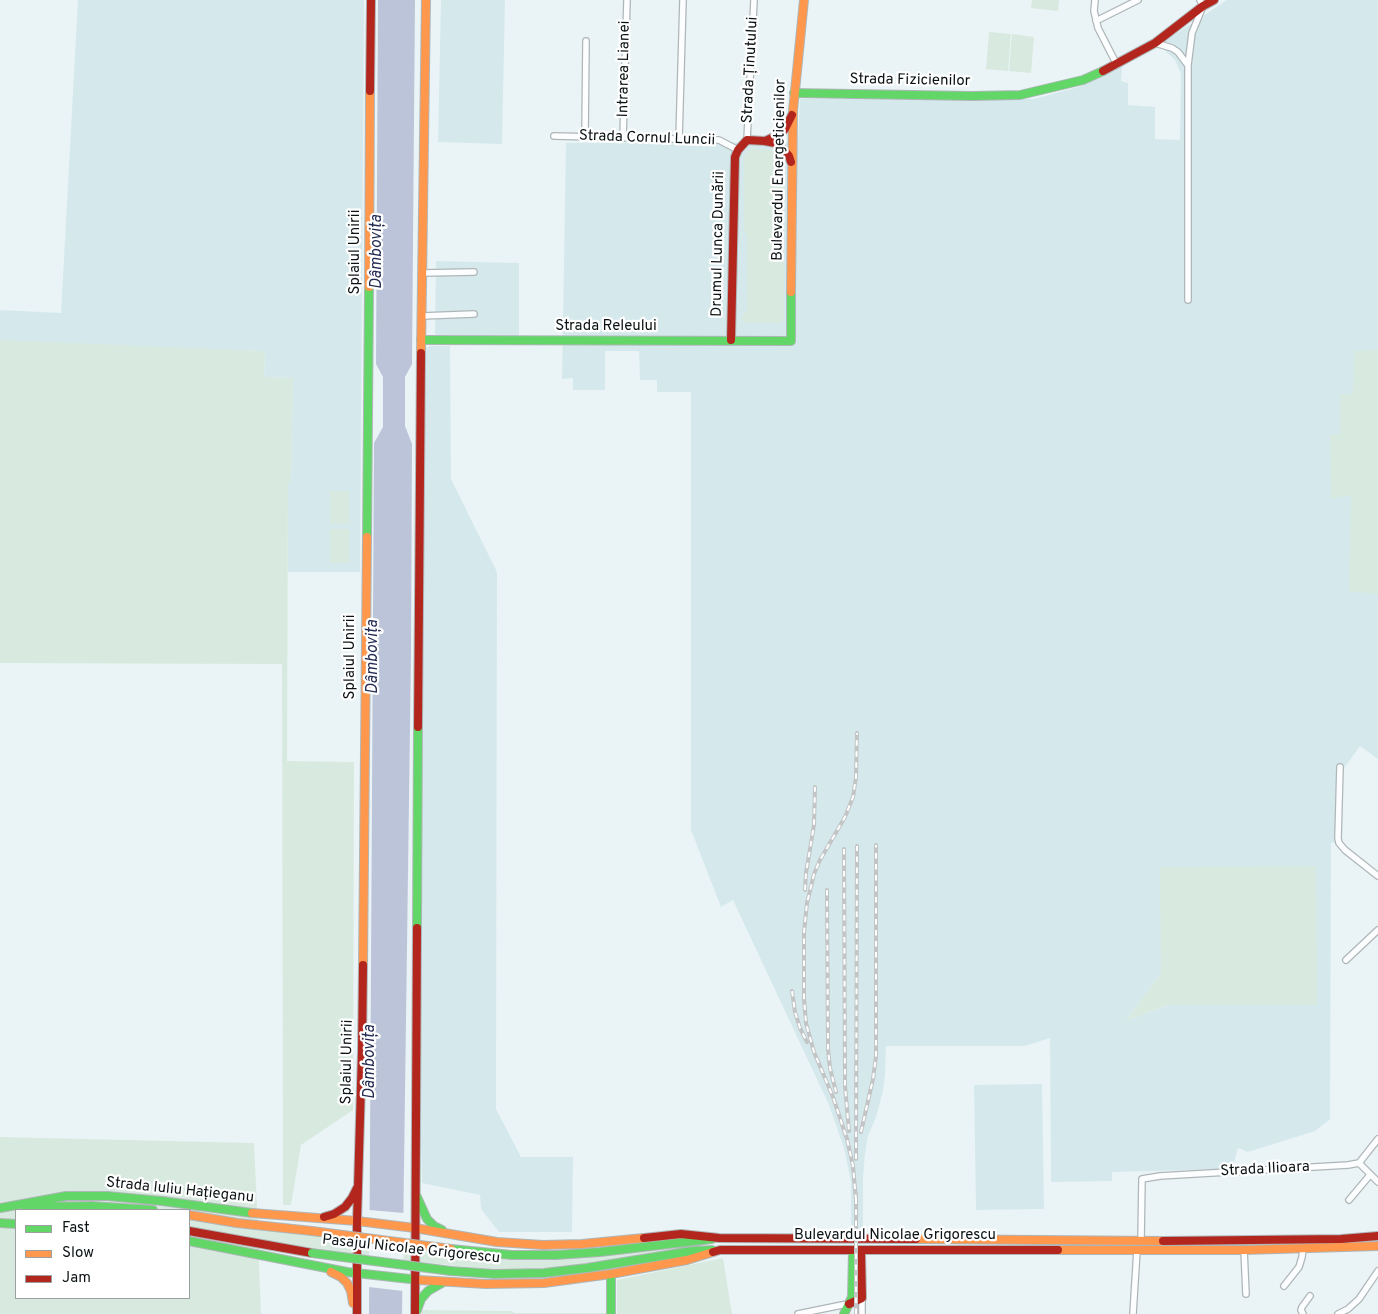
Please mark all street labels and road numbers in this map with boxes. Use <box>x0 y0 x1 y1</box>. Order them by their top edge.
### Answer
street label: Strada Ținutului <box>739 16 763 124</box>
street label: Intrarea Lianei <box>615 20 635 118</box>
street label: Strada Fizicienilor <box>849 71 971 91</box>
street label: Bulevardul Energeticienilor <box>769 79 791 261</box>
street label: Strada Cornul Luncii <box>579 128 715 150</box>
street label: Drumul Lunca Dunării <box>709 171 729 317</box>
street label: Splaiul Unirii <box>347 210 365 294</box>
street label: Strada Releului <box>555 318 657 336</box>
street label: Splaiul Unirii <box>342 615 360 699</box>
street label: Splaiul Unirii <box>338 1019 358 1105</box>
street label: Strada Ilioara <box>1220 1159 1310 1181</box>
street label: Strada Iuliu Hațieganu <box>105 1174 255 1208</box>
street label: Bulevardul Nicolae Grigorescu <box>794 1227 996 1245</box>
street label: Pasajul Nicolae Grigorescu <box>321 1232 501 1268</box>

